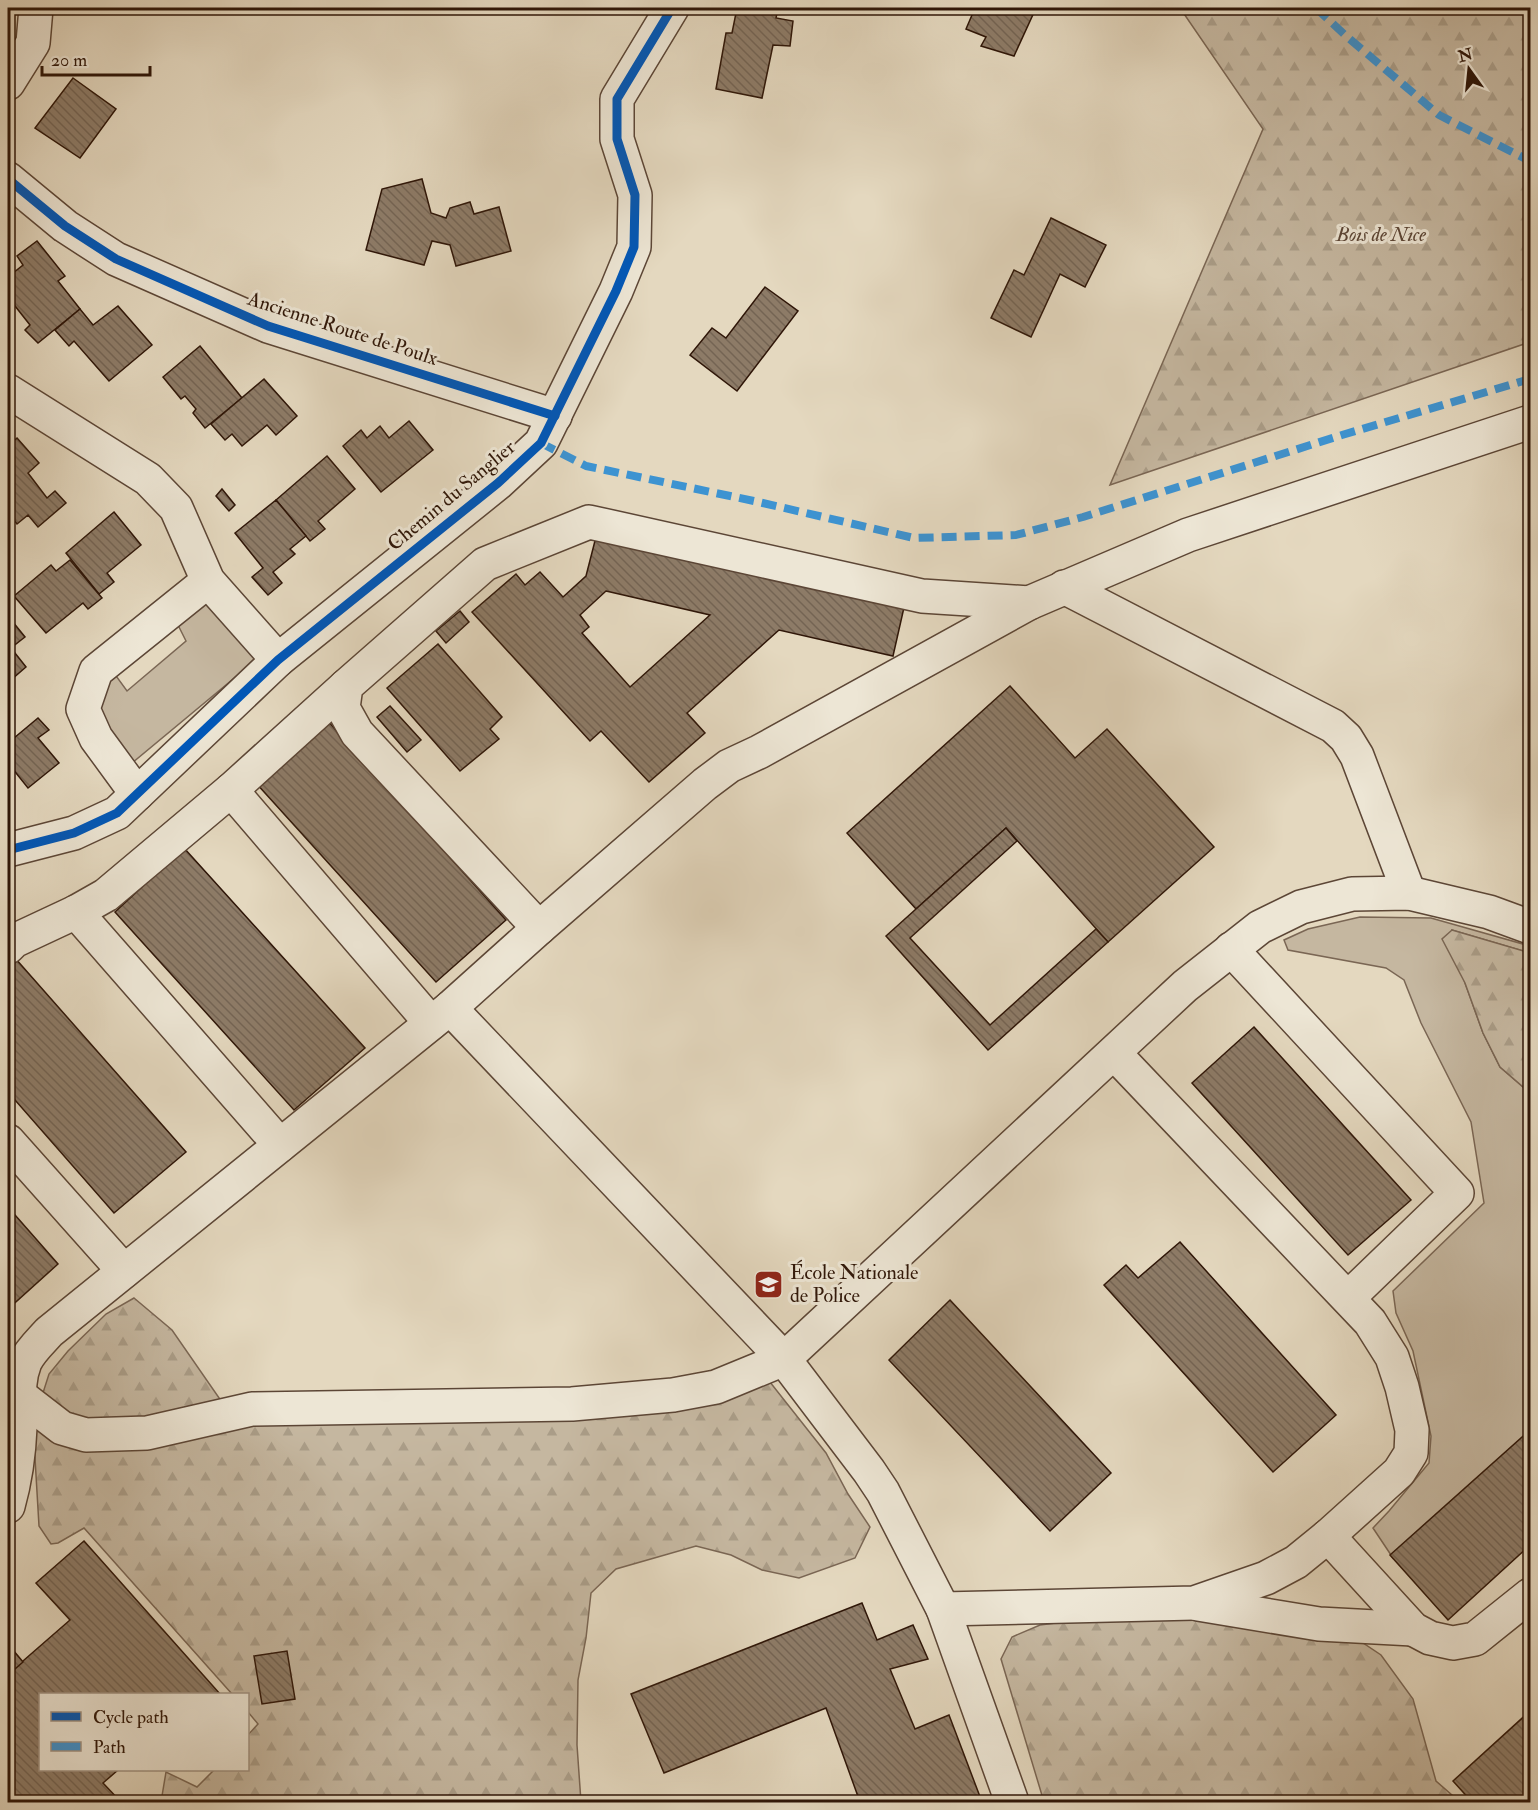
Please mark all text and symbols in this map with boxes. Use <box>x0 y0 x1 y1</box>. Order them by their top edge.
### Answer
scale bar <box>42 39 150 77</box>
north arrow <box>1439 39 1499 99</box>
text: N <box>1455 44 1476 67</box>
text: 20 m <box>51 49 87 72</box>
park label: Bois de Nice <box>1335 222 1426 247</box>
street label: Ancienne Route de Poulx <box>244 286 441 371</box>
street label: Chemin du Sanglier <box>382 434 521 556</box>
place label: École Nationale de Police <box>790 1259 918 1308</box>
school or university icon: École Nationale de Police <box>753 1268 785 1300</box>
legend <box>39 1693 249 1771</box>
text: Cycle path <box>93 1706 169 1729</box>
text: Path <box>93 1736 126 1759</box>

